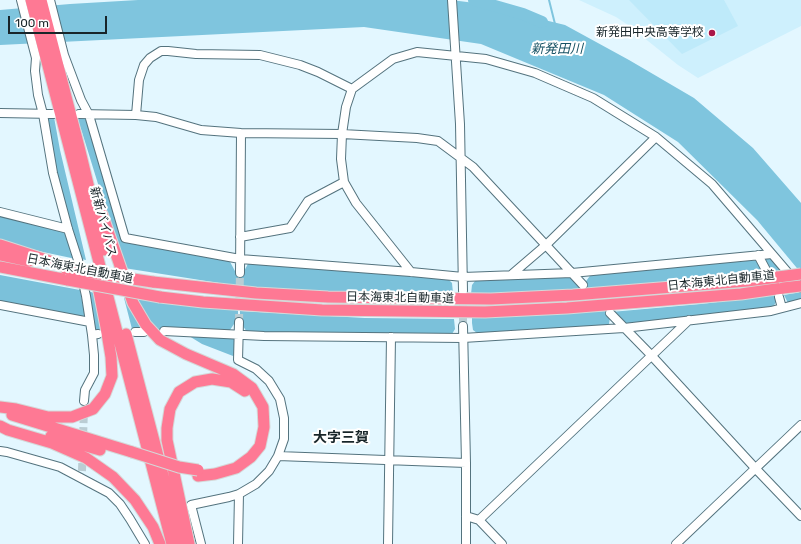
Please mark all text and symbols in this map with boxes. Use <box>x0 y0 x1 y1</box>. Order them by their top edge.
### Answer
scale bar <box>10 8 109 34</box>
text: 100 m <box>15 16 49 30</box>
place label: 新発田中央高等学校 <box>596 26 704 40</box>
marker: 新発田中央高等学校 <box>707 28 717 38</box>
water label: 新発田川 <box>531 41 583 57</box>
street label: 新新バイパス <box>87 185 119 259</box>
street label: 日本海東北自動車道 <box>26 252 134 286</box>
street label: 日本海東北自動車道 <box>667 268 775 294</box>
street label: 日本海東北自動車道 <box>346 290 454 306</box>
district label: 大字三賀 <box>313 430 369 446</box>

